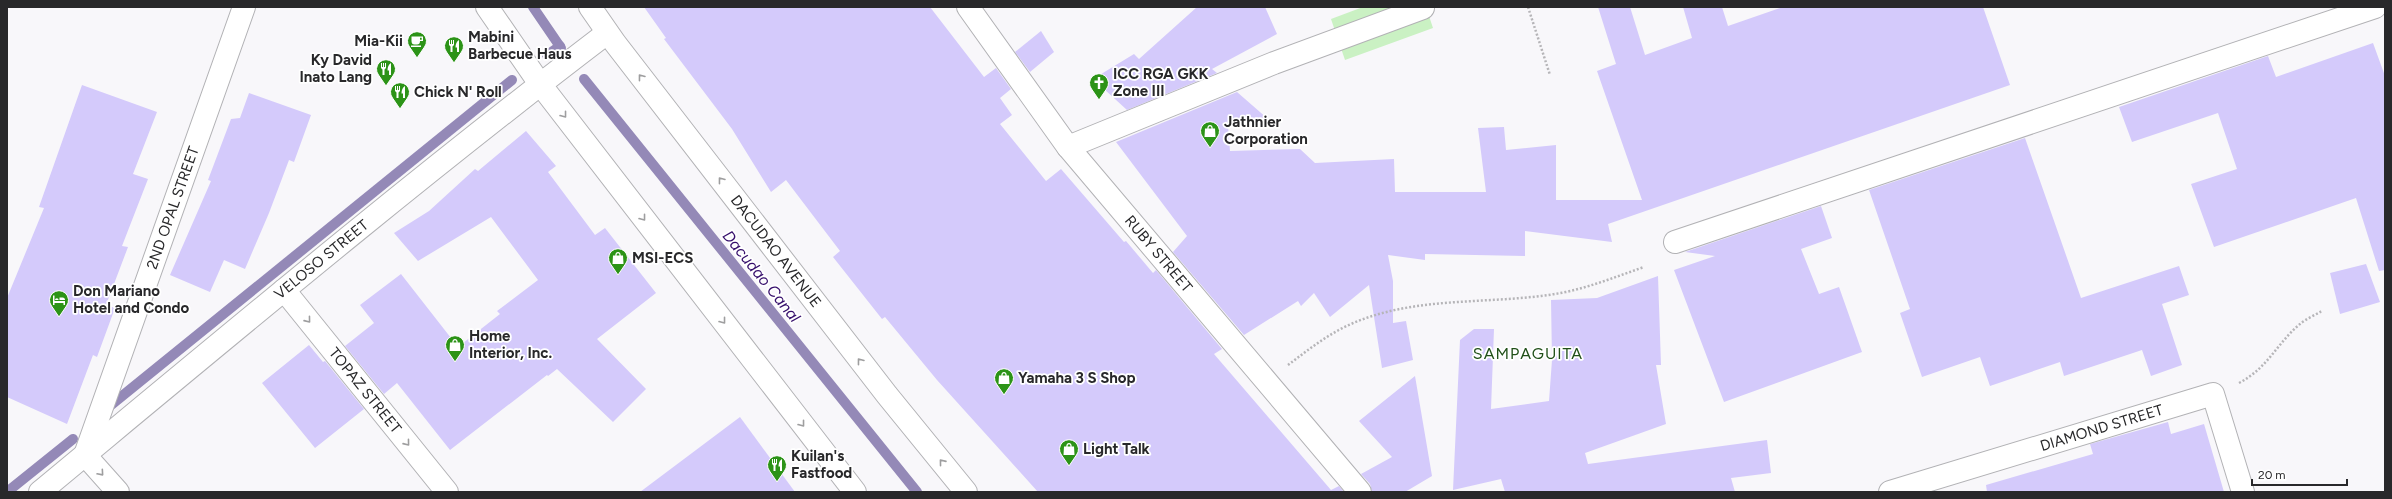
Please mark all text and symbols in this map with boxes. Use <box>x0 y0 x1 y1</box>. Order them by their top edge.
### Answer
place label: Mabini Barbecue Haus <box>468 28 571 63</box>
cafe icon: Mia-Kii <box>406 30 428 58</box>
place label: Mia-Kii <box>354 32 403 50</box>
restaurant icon: Mabini Barbecue Haus <box>443 35 465 63</box>
place label: Ky David Inato Lang <box>299 51 372 86</box>
restaurant icon: Ky David Inato Lang <box>375 58 397 86</box>
place label: ICC RGA GKK Zone III <box>1113 65 1209 100</box>
church icon: ICC RGA GKK Zone III <box>1088 72 1110 100</box>
one-way arrow <box>639 75 646 82</box>
restaurant icon: Chick N' Roll <box>389 81 411 109</box>
place label: Chick N' Roll <box>414 83 502 101</box>
one-way arrow <box>559 111 567 118</box>
place label: Jathnier Corporation <box>1224 113 1308 148</box>
shop icon: Jathnier Corporation <box>1199 120 1221 148</box>
street label: 2ND OPAL STREET <box>143 143 203 272</box>
one-way arrow <box>719 178 726 185</box>
street label: DACUDAO AVENUE <box>727 192 825 311</box>
street label: RUBY STREET <box>1121 212 1196 296</box>
one-way arrow <box>639 214 646 221</box>
street label: VELOSO STREET <box>271 215 373 303</box>
water label: Dacudao Canal <box>719 226 805 326</box>
shop icon: MSI-ECS <box>607 247 629 275</box>
place label: MSI-ECS <box>632 249 693 267</box>
place label: Don Mariano Hotel and Condo <box>73 282 189 317</box>
hotel icon: Don Mariano Hotel and Condo <box>48 289 70 317</box>
one-way arrow <box>303 315 310 322</box>
one-way arrow <box>718 317 725 324</box>
place label: Home Interior, Inc. <box>469 327 553 362</box>
shop icon: Home Interior, Inc. <box>444 334 466 362</box>
street label: TOPAZ STREET <box>325 344 405 437</box>
district label: SAMPAGUITA <box>1473 344 1583 363</box>
one-way arrow <box>858 358 865 365</box>
shop icon: Yamaha 3 S Shop <box>993 367 1015 395</box>
place label: Yamaha 3 S Shop <box>1018 369 1136 387</box>
street label: DIAMOND STREET <box>2038 401 2166 455</box>
one-way arrow <box>797 419 804 426</box>
one-way arrow <box>403 438 410 446</box>
shop icon: Light Talk <box>1058 438 1080 466</box>
place label: Light Talk <box>1083 440 1150 458</box>
place label: Kuilan's Fastfood <box>791 447 852 482</box>
restaurant icon: Kuilan's Fastfood <box>766 454 788 482</box>
one-way arrow <box>939 459 946 466</box>
scale bar <box>2252 461 2347 487</box>
text: 20 m <box>2258 468 2286 482</box>
one-way arrow <box>97 469 104 476</box>

